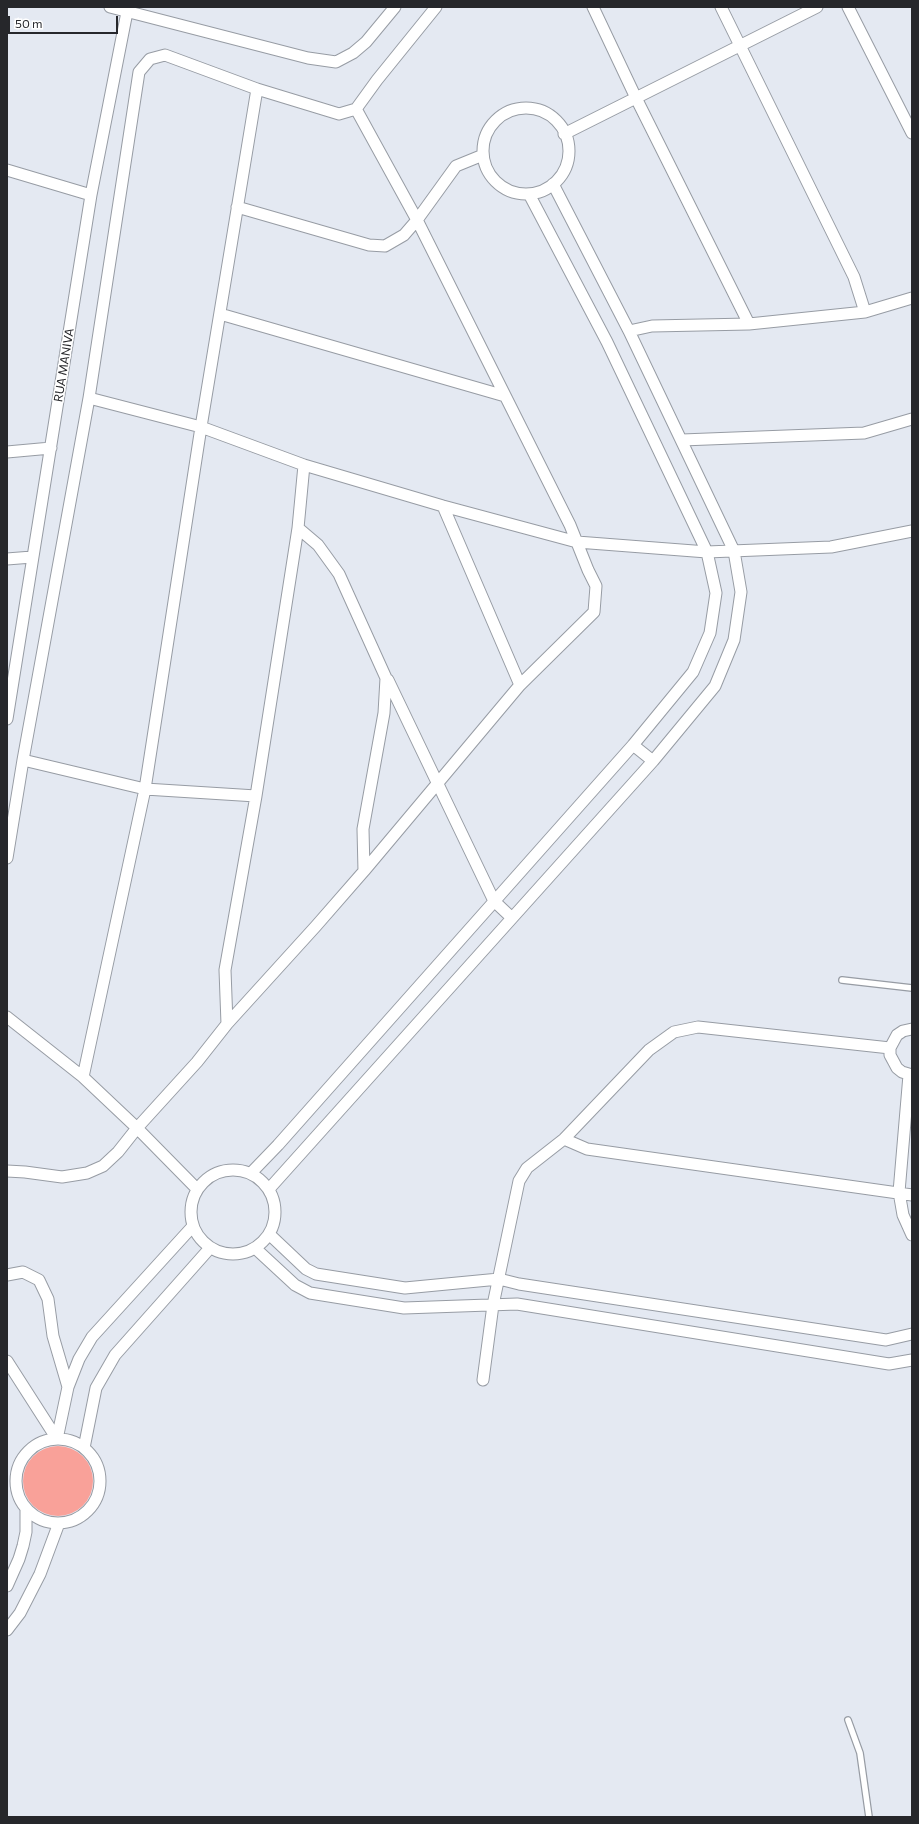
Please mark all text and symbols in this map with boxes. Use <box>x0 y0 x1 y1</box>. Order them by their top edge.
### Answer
scale bar <box>10 8 120 34</box>
text: 50 m <box>15 16 43 30</box>
street label: RUA MANIVA <box>51 327 77 403</box>

